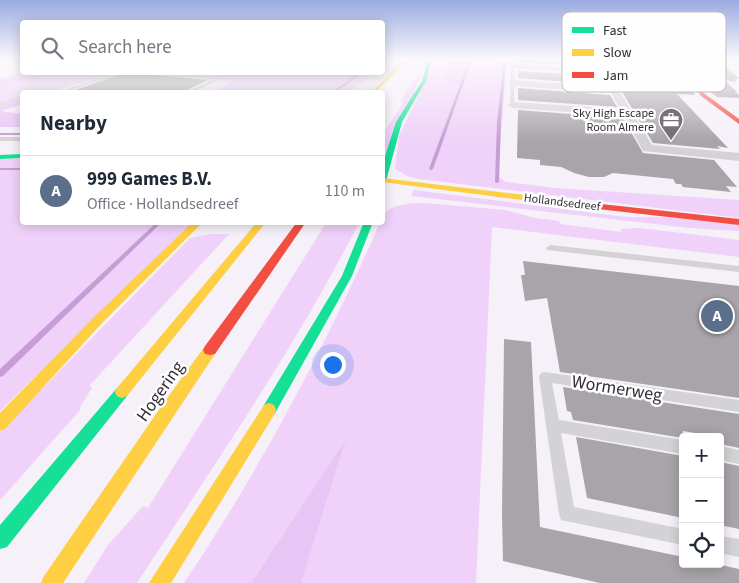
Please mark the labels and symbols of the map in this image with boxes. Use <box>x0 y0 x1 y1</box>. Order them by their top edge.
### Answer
legend <box>562 12 726 92</box>
text: Fast <box>603 21 627 41</box>
text: Slow <box>603 43 632 63</box>
text: Jam <box>603 66 628 86</box>
place label: Sky High Escape Room Almere <box>573 105 654 136</box>
office icon: Sky High Escape Room Almere <box>658 107 684 141</box>
street label: Hollandsedreef <box>523 189 602 216</box>
pin: A <box>701 297 733 335</box>
your location <box>320 352 346 378</box>
street label: Hogering <box>130 356 190 427</box>
street label: Wormerweg <box>570 369 664 408</box>

